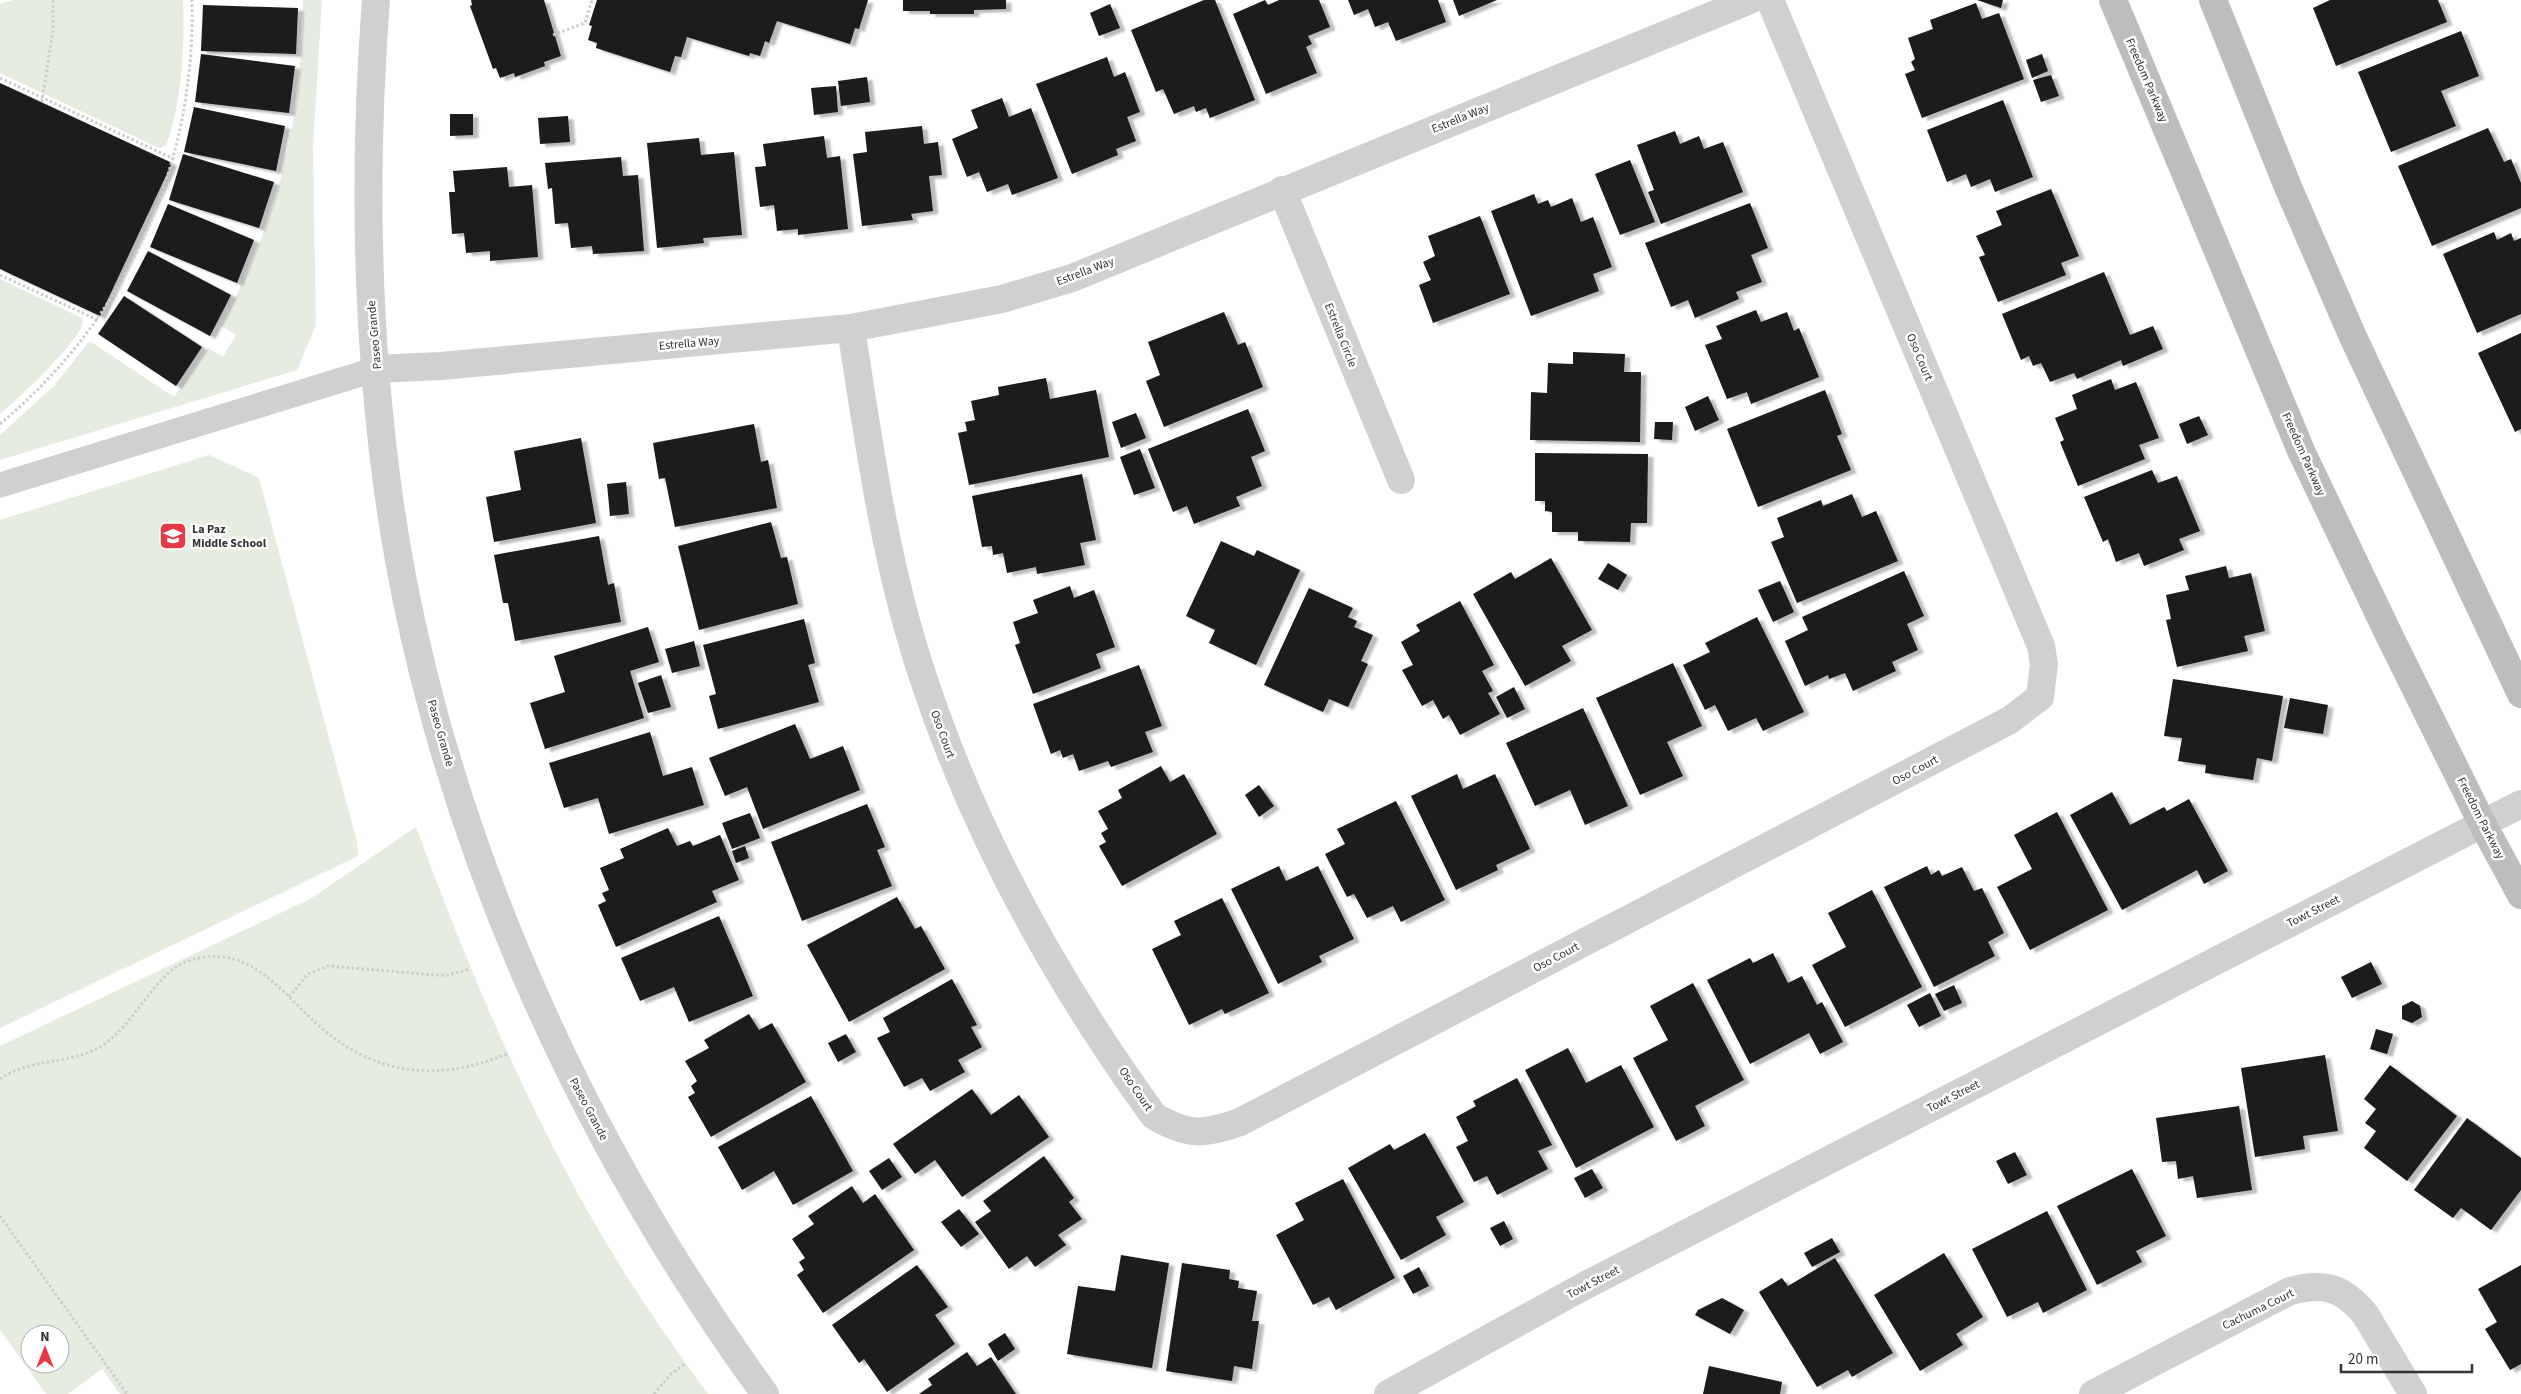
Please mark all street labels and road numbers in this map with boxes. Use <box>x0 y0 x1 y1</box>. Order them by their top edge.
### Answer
street label: Freedom Parkway <box>2121 36 2172 125</box>
street label: Estrella Way <box>1429 99 1492 138</box>
street label: Estrella Way <box>1054 253 1117 290</box>
street label: Paseo Grande <box>363 300 386 370</box>
street label: Estrella Circle <box>1320 300 1361 370</box>
street label: Oso Court <box>1902 331 1937 384</box>
street label: Estrella Way <box>658 332 720 355</box>
street label: Freedom Parkway <box>2278 410 2330 499</box>
street label: Paseo Grande <box>423 698 458 769</box>
street label: Oso Court <box>926 708 959 761</box>
street label: Oso Court <box>1889 751 1941 790</box>
street label: Freedom Parkway <box>2453 774 2509 862</box>
street label: Towt Street <box>2284 891 2343 932</box>
street label: Oso Court <box>1530 938 1582 977</box>
street label: Oso Court <box>1115 1064 1157 1115</box>
street label: Paseo Grande <box>565 1075 612 1144</box>
street label: Towt Street <box>1924 1076 1983 1117</box>
street label: Towt Street <box>1564 1261 1622 1303</box>
street label: Cachuma Court <box>2219 1285 2297 1334</box>

